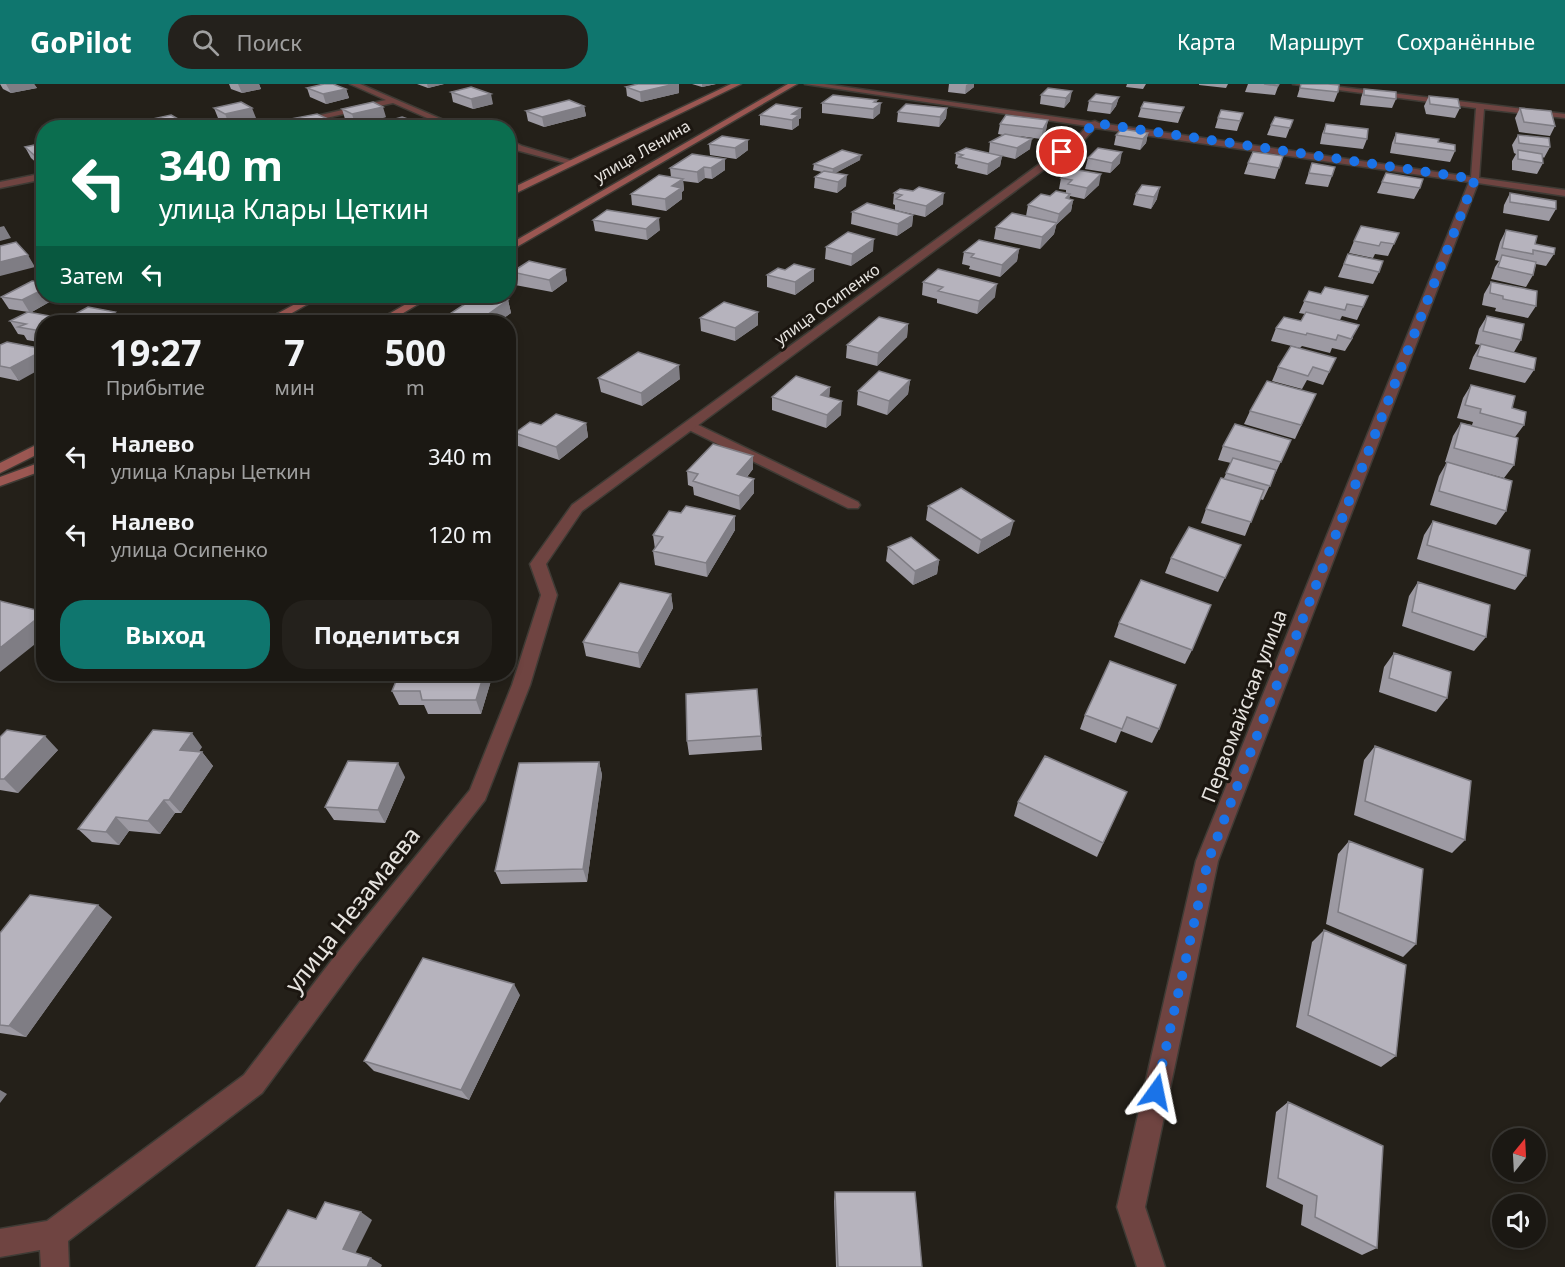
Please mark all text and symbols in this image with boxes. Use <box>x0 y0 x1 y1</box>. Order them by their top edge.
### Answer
search box <box>168 15 588 69</box>
text: GoPilot <box>30 23 132 61</box>
icon: search <box>189 26 222 59</box>
text: Поиск <box>237 27 302 57</box>
text: Карта <box>1177 28 1236 56</box>
text: Маршрут <box>1269 28 1364 56</box>
text: Сохранённые <box>1397 28 1535 56</box>
street label: улица Ленина <box>590 114 694 188</box>
pin <box>1036 126 1087 177</box>
icon: arrive <box>1045 135 1078 168</box>
text: 340 m <box>159 136 283 193</box>
icon: left <box>60 144 138 222</box>
text: улица Клары Цеткин <box>159 190 429 227</box>
icon: left <box>136 258 169 291</box>
street label: улица Осипенко <box>770 258 884 350</box>
text: Затем <box>60 260 124 290</box>
text: 19:27 <box>109 328 202 377</box>
text: 7 <box>284 328 305 377</box>
text: 500 <box>384 328 446 377</box>
text: Прибытие <box>106 374 205 401</box>
text: мин <box>275 374 315 401</box>
text: m <box>406 374 425 401</box>
text: Налево <box>111 428 194 458</box>
icon: left <box>60 440 93 473</box>
text: 340 m <box>428 441 492 471</box>
text: улица Клары Цеткин <box>111 458 311 485</box>
text: Налево <box>111 506 194 536</box>
icon: left <box>60 518 93 551</box>
text: 120 m <box>428 519 492 549</box>
text: улица Осипенко <box>111 536 268 563</box>
button: Выход <box>60 600 270 669</box>
button: Поделиться <box>282 600 492 669</box>
street label: Первомайская улица <box>1194 606 1293 806</box>
street label: улица Незамаева <box>277 819 427 999</box>
position arrow <box>1124 1060 1188 1124</box>
north arrow <box>1492 1128 1546 1182</box>
map controls <box>1492 1128 1546 1248</box>
button: sound <box>1492 1194 1546 1248</box>

